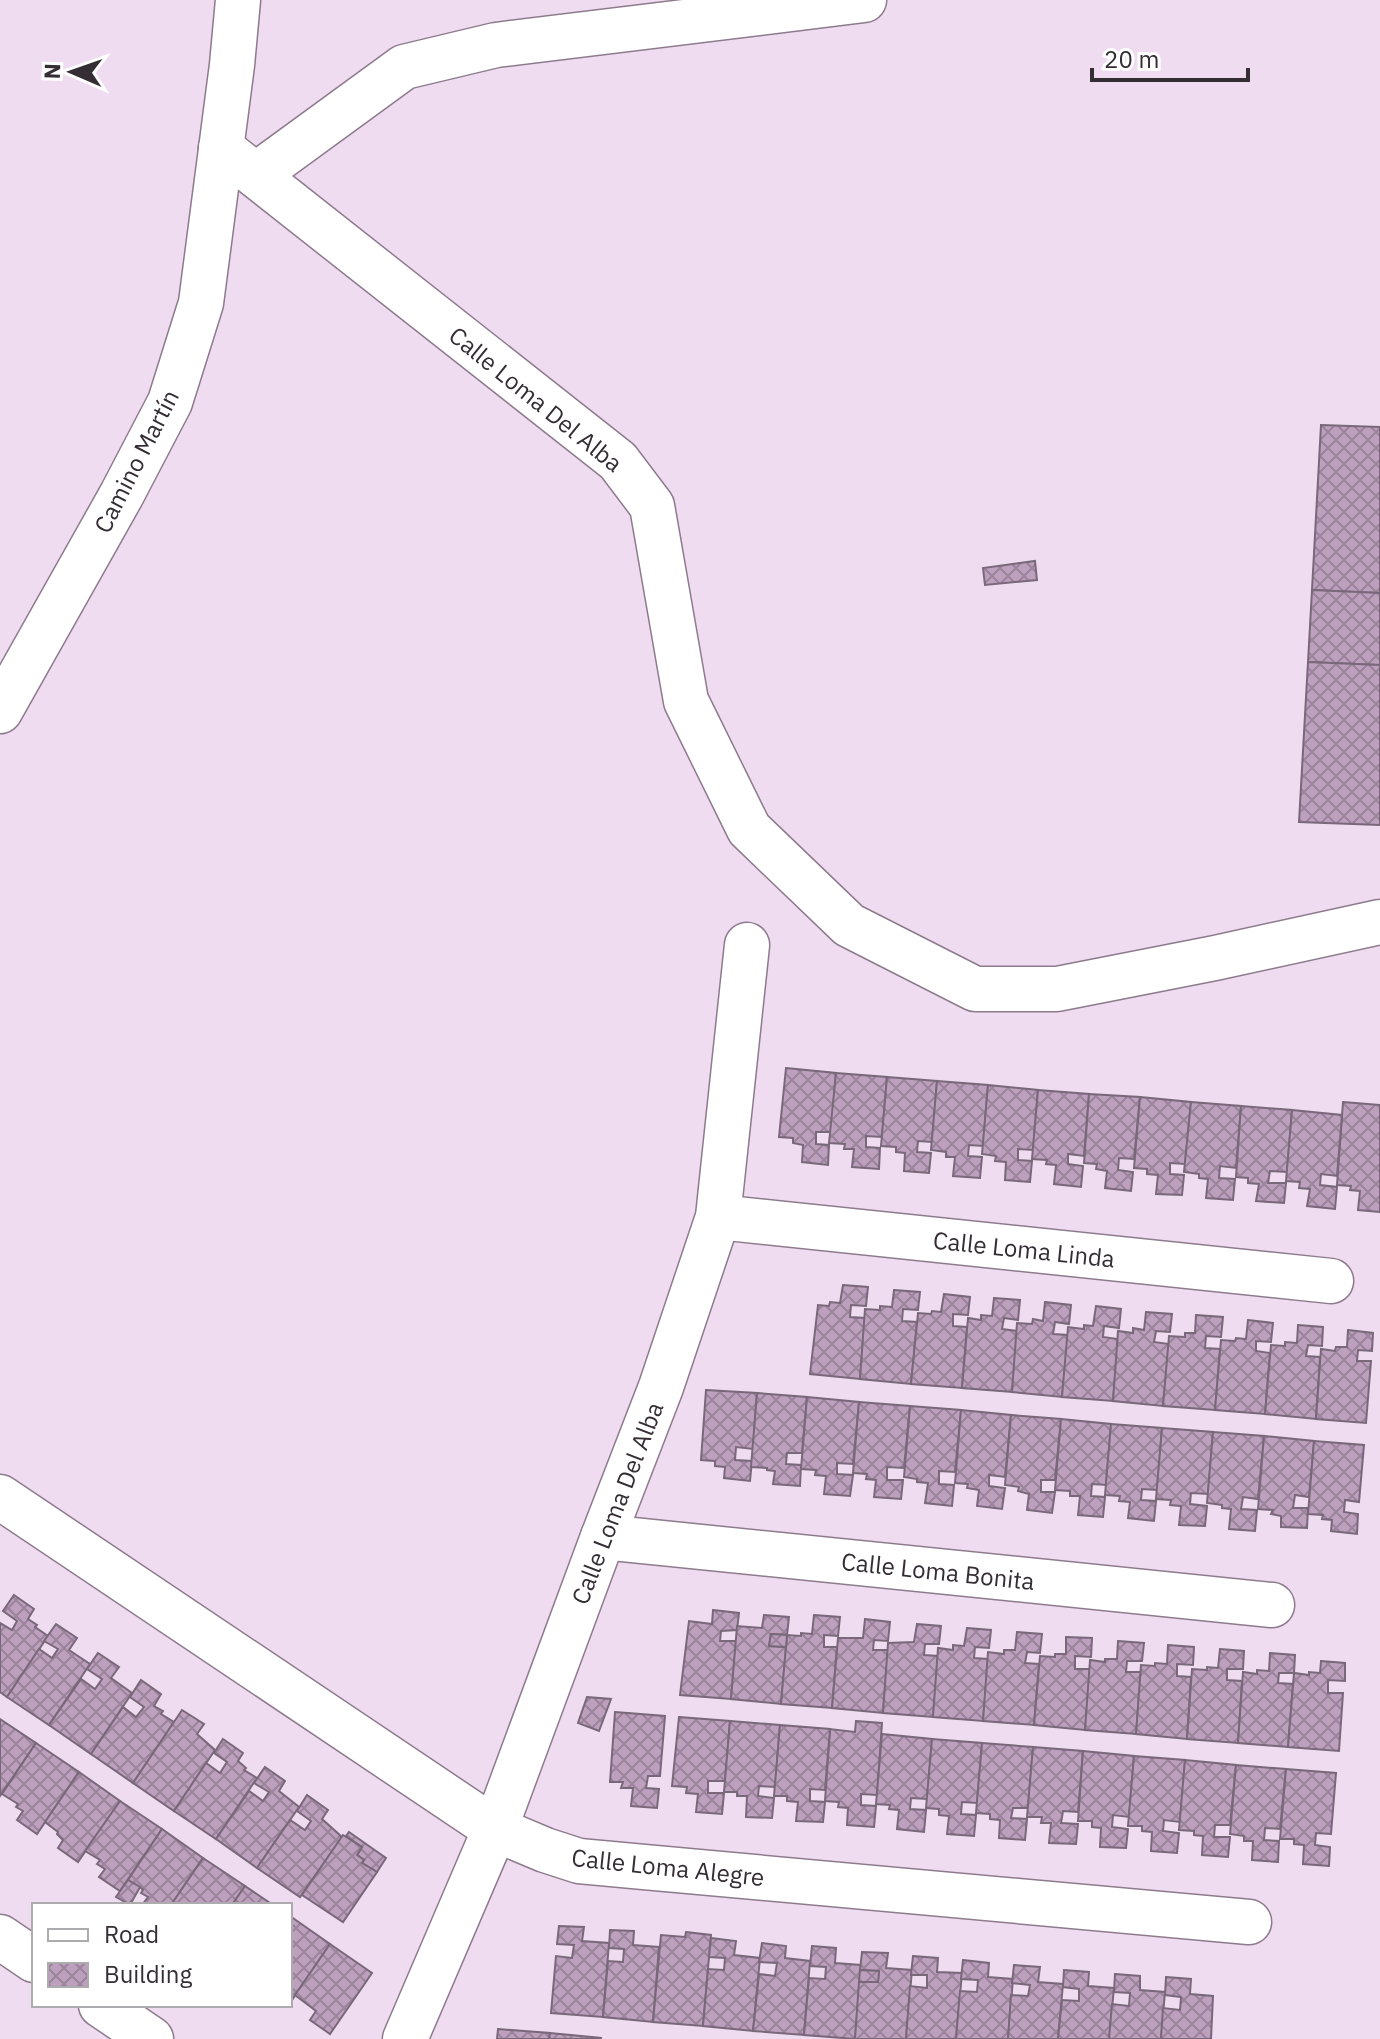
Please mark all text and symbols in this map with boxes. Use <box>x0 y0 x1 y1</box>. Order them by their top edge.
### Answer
north arrow <box>32 32 112 112</box>
scale bar <box>1092 32 1248 82</box>
text: 20 m <box>1104 43 1159 75</box>
text: N <box>37 63 66 80</box>
street label: Calle Loma Del Alba <box>443 319 629 479</box>
street label: Camino Martín <box>86 384 186 538</box>
street label: Calle Loma Linda <box>932 1224 1117 1274</box>
street label: Calle Loma Del Alba <box>564 1397 670 1609</box>
street label: Calle Loma Bonita <box>840 1545 1036 1597</box>
street label: Calle Loma Alegre <box>570 1841 766 1893</box>
legend <box>32 1903 292 2007</box>
text: Road <box>104 1918 159 1950</box>
text: Building <box>104 1958 192 1990</box>

